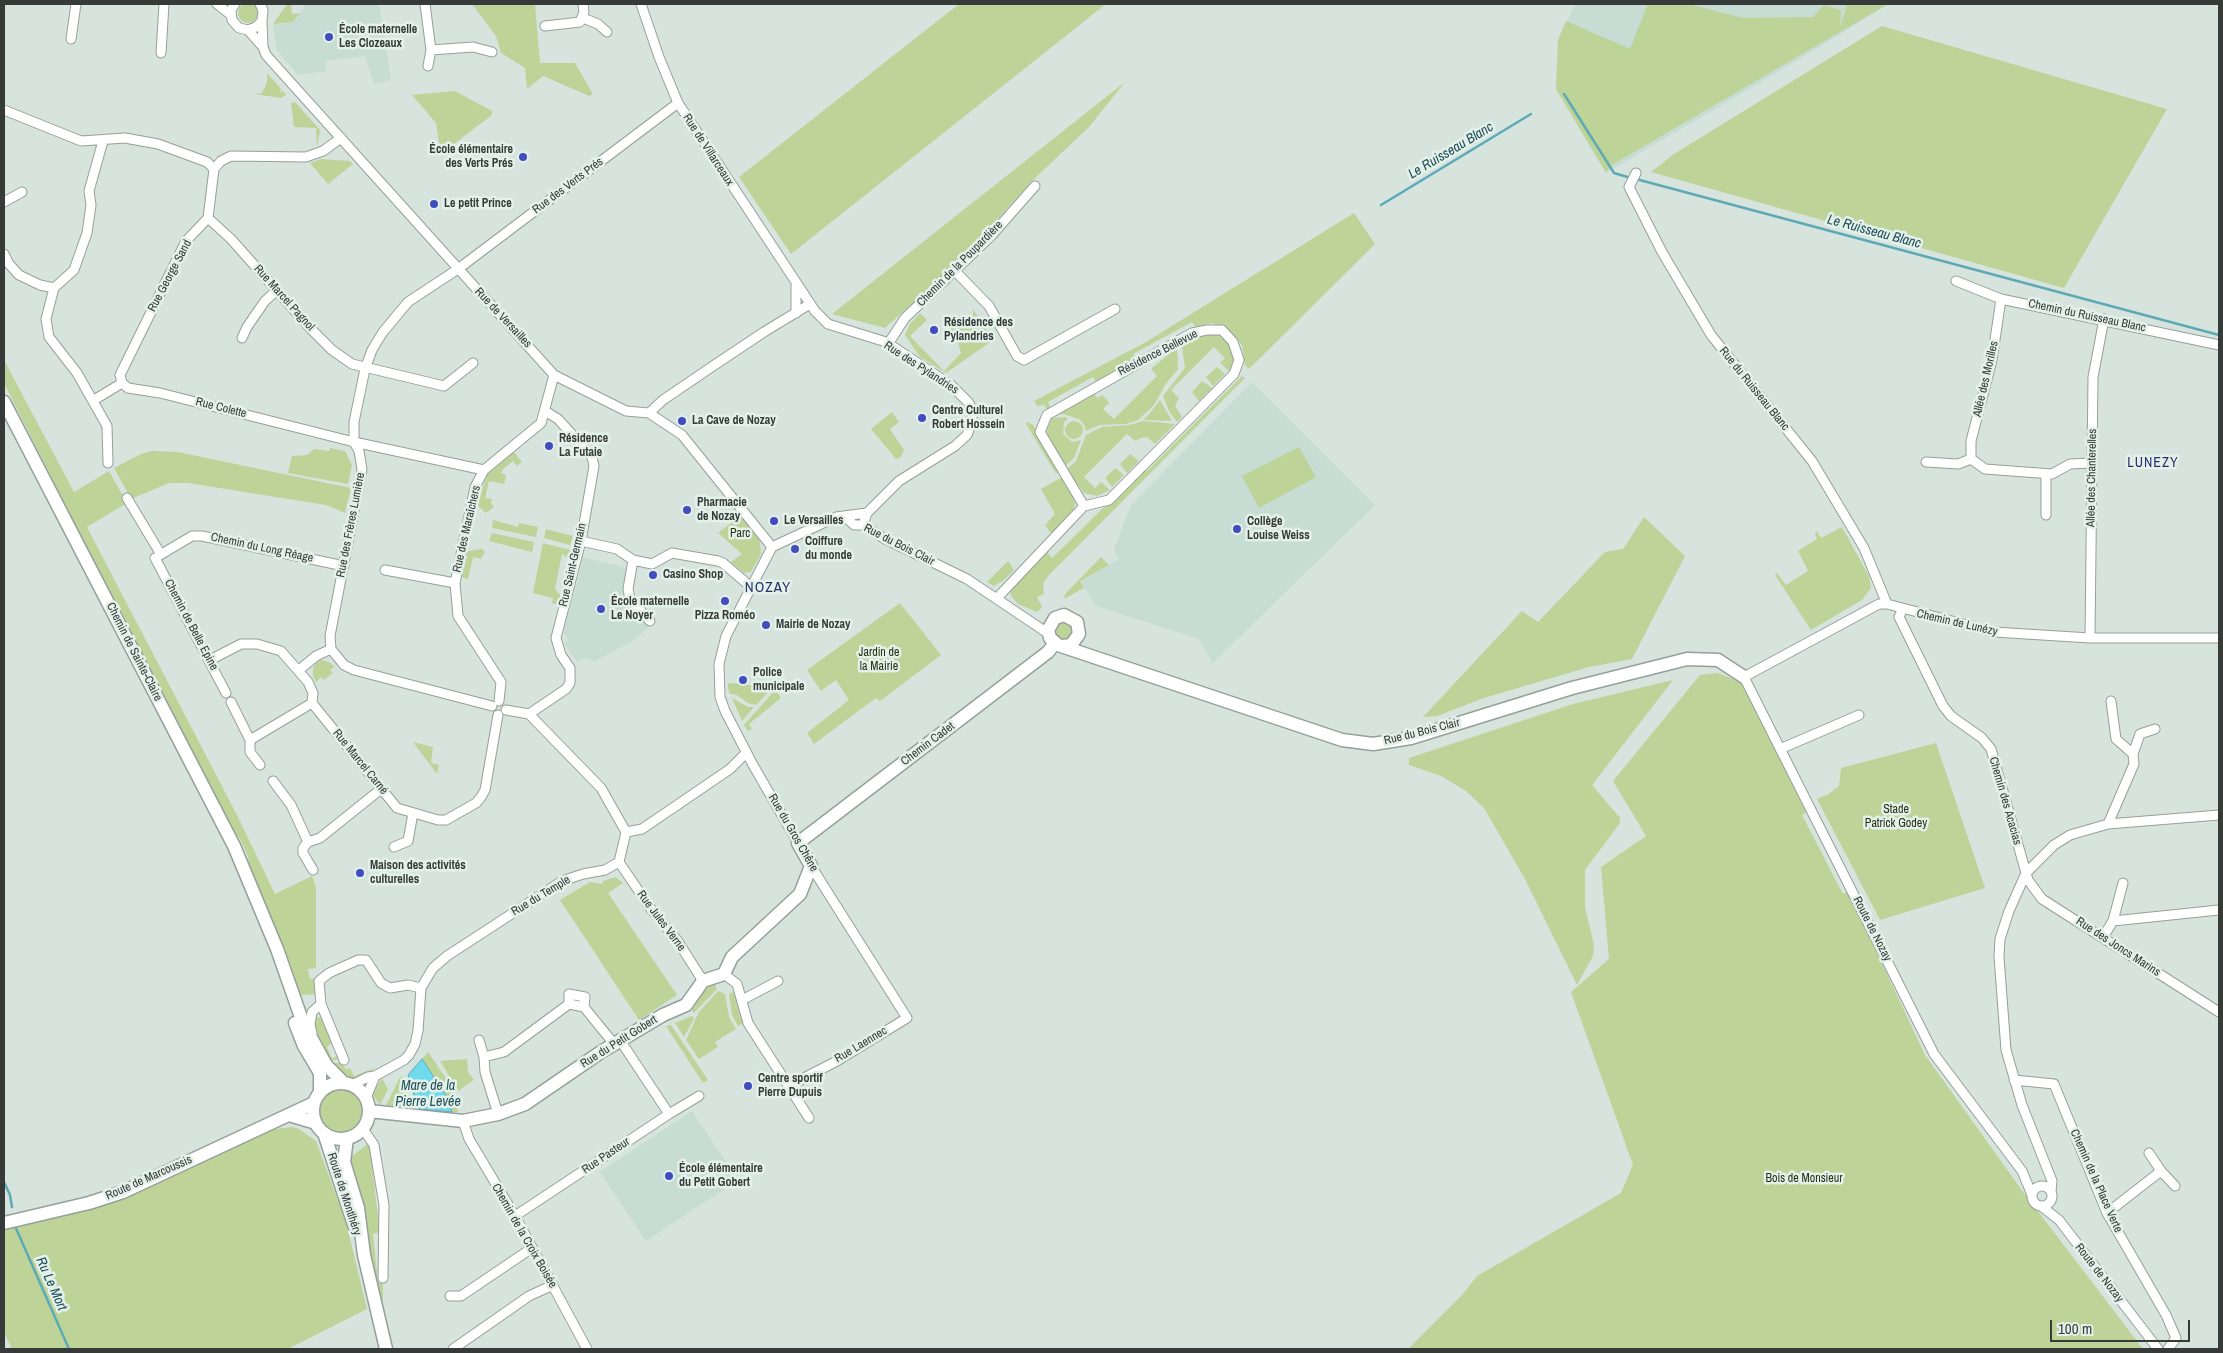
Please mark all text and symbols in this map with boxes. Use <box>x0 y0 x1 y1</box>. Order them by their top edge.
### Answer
place label: École maternelle Les Clozeaux <box>339 23 417 51</box>
marker: École maternelle Les Clozeaux <box>323 31 335 43</box>
street label: Rue de Villarceaux <box>679 111 737 189</box>
water label: Le Ruisseau Blanc <box>1405 119 1497 183</box>
place label: École élémentaire des Verts Prés <box>429 143 513 171</box>
marker: École élémentaire des Verts Prés <box>517 151 529 163</box>
street label: Rue des Verts Prés <box>530 155 606 217</box>
place label: Le petit Prince <box>444 197 512 211</box>
marker: Le petit Prince <box>428 198 440 210</box>
water label: Le Ruisseau Blanc <box>1825 211 1923 253</box>
street label: Chemin de la Poupardière <box>914 218 1006 310</box>
street label: Rue George Sand <box>145 238 195 314</box>
street label: Rue Marcel Pagnol <box>251 262 317 334</box>
street label: Rue de Versailles <box>471 285 535 351</box>
street label: Chemin du Ruisseau Blanc <box>2027 297 2147 335</box>
place label: Résidence des Pylandries <box>944 316 1013 344</box>
marker: Résidence des Pylandries <box>928 324 940 336</box>
street label: Résidence Bellevue <box>1116 327 1200 379</box>
street label: Rue des Pylandries <box>881 339 961 397</box>
street label: Allée des Morilles <box>1970 340 2002 418</box>
street label: Rue du Ruisseau Blanc <box>1716 344 1792 434</box>
street label: Rue Colette <box>194 395 248 421</box>
place label: Centre Culturel Robert Hossein <box>932 404 1005 432</box>
marker: Centre Culturel Robert Hossein <box>916 412 928 424</box>
place label: La Cave de Nozay <box>692 414 776 428</box>
marker: La Cave de Nozay <box>676 415 688 427</box>
street label: Allée des Chanterelles <box>2084 429 2100 527</box>
place label: Résidence La Futaie <box>559 432 608 460</box>
marker: Résidence La Futaie <box>543 440 555 452</box>
district label: LUNEZY <box>2127 455 2179 471</box>
street label: Rue des Frères Lumière <box>334 471 368 579</box>
street label: Rue des Maraîchers <box>450 484 484 574</box>
place label: Pharmacie de Nozay <box>697 496 747 524</box>
marker: Pharmacie de Nozay <box>681 504 693 516</box>
place label: Le Versailles <box>784 514 843 528</box>
marker: Le Versailles <box>768 515 780 527</box>
place label: Collège Louise Weiss <box>1247 515 1310 543</box>
street label: Rue du Bois Clair <box>861 521 937 569</box>
street label: Rue Saint-Germain <box>556 522 590 608</box>
marker: Collège Louise Weiss <box>1231 523 1243 535</box>
park label: Parc <box>730 527 750 541</box>
street label: Chemin du Long Réage <box>209 530 315 566</box>
place label: Coiffure du monde <box>805 535 852 563</box>
marker: Coiffure du monde <box>789 543 801 555</box>
place label: Casino Shop <box>663 568 723 582</box>
marker: Casino Shop <box>647 569 659 581</box>
street label: Chemin de Belle Epine <box>161 577 221 673</box>
district label: NOZAY <box>744 579 792 597</box>
place label: École maternelle Le Noyer <box>611 595 689 623</box>
marker: Pizza Roméo <box>719 595 731 607</box>
street label: Chemin de Sainte-Claire <box>103 600 165 704</box>
marker: École maternelle Le Noyer <box>595 603 607 615</box>
street label: Chemin de Lunézy <box>1915 607 1999 639</box>
place label: Pizza Roméo <box>695 609 755 623</box>
place label: Mairie de Nozay <box>776 618 850 632</box>
marker: Mairie de Nozay <box>760 619 772 631</box>
park label: Jardin de la Mairie <box>858 646 900 674</box>
place label: Police municipale <box>753 666 804 694</box>
marker: Police municipale <box>737 674 749 686</box>
street label: Rue du Bois Clair <box>1383 716 1461 748</box>
street label: Chemin Cadet <box>898 719 958 769</box>
street label: Rue Marcel Carné <box>329 726 391 798</box>
street label: Chemin des Acacias <box>1986 755 2024 847</box>
street label: Rue du Gros Chêne <box>765 792 821 874</box>
park label: Stade Patrick Godey <box>1865 803 1927 831</box>
place label: Maison des activités culturelles <box>370 859 466 887</box>
marker: Maison des activités culturelles <box>354 867 366 879</box>
street label: Rue du Temple <box>509 873 573 919</box>
street label: Rue Jules Verne <box>634 888 688 954</box>
street label: Route de Nozay <box>1850 894 1894 964</box>
street label: Rue des Joncs Marins <box>2073 914 2163 980</box>
street label: Rue du Petit Gobert <box>578 1013 660 1071</box>
street label: Rue Laennec <box>832 1024 890 1066</box>
place label: Centre sportif Pierre Dupuis <box>758 1072 823 1100</box>
water label: Mare de la Pierre Levée <box>395 1078 461 1110</box>
marker: Centre sportif Pierre Dupuis <box>742 1080 754 1092</box>
street label: Chemin de la Place Verte <box>2067 1127 2125 1235</box>
street label: Rue Pasteur <box>579 1135 633 1177</box>
street label: Route de Montlhéry <box>324 1151 364 1237</box>
street label: Route de Marcoussis <box>104 1153 194 1203</box>
place label: École élémentaire du Petit Gobert <box>679 1162 763 1190</box>
marker: École élémentaire du Petit Gobert <box>663 1170 675 1182</box>
park label: Bois de Monsieur <box>1765 1172 1843 1186</box>
street label: Chemin de la Croix Boisée <box>488 1181 560 1291</box>
street label: Route de Nozay <box>2072 1241 2126 1305</box>
water label: Ru Le Mort <box>32 1255 70 1313</box>
scale bar <box>2053 1310 2193 1342</box>
text: 100 m <box>2058 1318 2092 1339</box>

